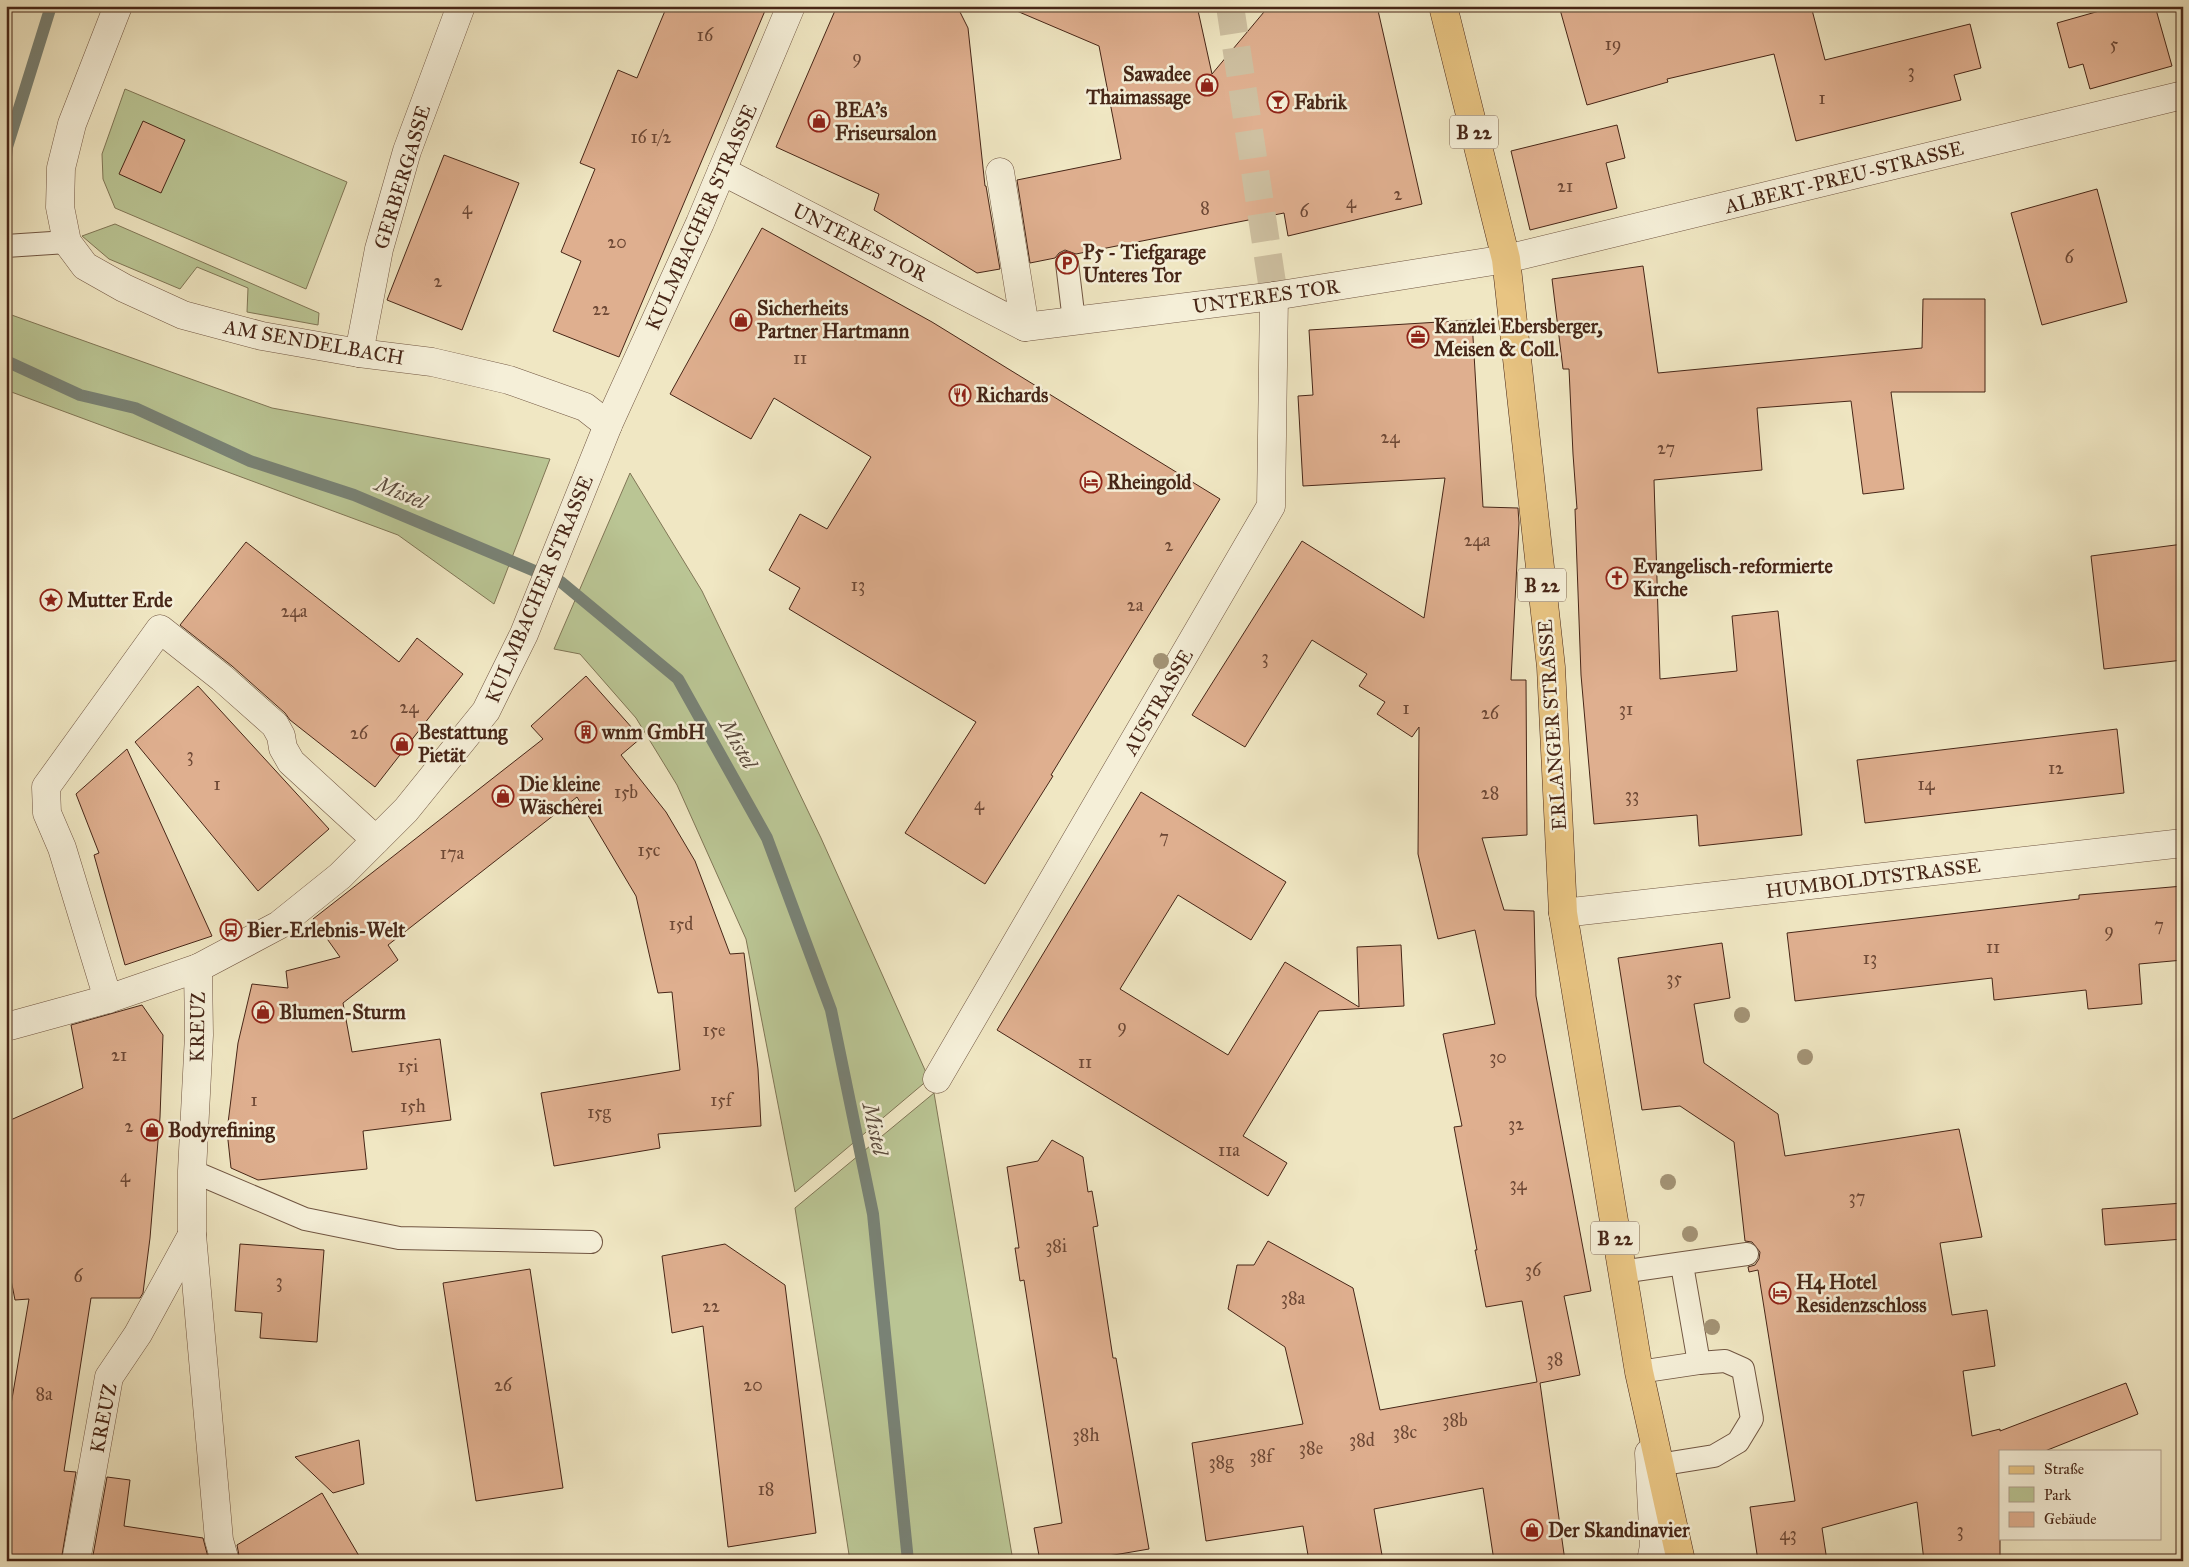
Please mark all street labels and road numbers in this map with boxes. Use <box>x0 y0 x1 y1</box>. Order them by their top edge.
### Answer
street label: KULMBACHER STRASSE <box>640 100 762 334</box>
street label: GERBERGASSE <box>369 102 435 252</box>
road number: B 22 <box>1450 115 1498 148</box>
street label: ALBERT-PREU-STRASSE <box>1721 136 1966 219</box>
street label: UNTERES TOR <box>789 198 932 287</box>
street label: UNTERES TOR <box>1191 274 1342 318</box>
street label: AM SENDELBACH <box>221 314 406 370</box>
street label: KULMBACHER STRASSE <box>480 472 598 706</box>
road number: B 22 <box>1518 568 1566 602</box>
street label: ERLANGER STRASSE <box>1533 619 1571 831</box>
street label: AUSTRASSE <box>1118 645 1198 760</box>
street label: HUMBOLDTSTRASSE <box>1764 853 1982 903</box>
street label: KREUZ <box>184 991 210 1063</box>
road number: B 22 <box>1591 1222 1639 1254</box>
street label: KREUZ <box>84 1381 122 1455</box>

